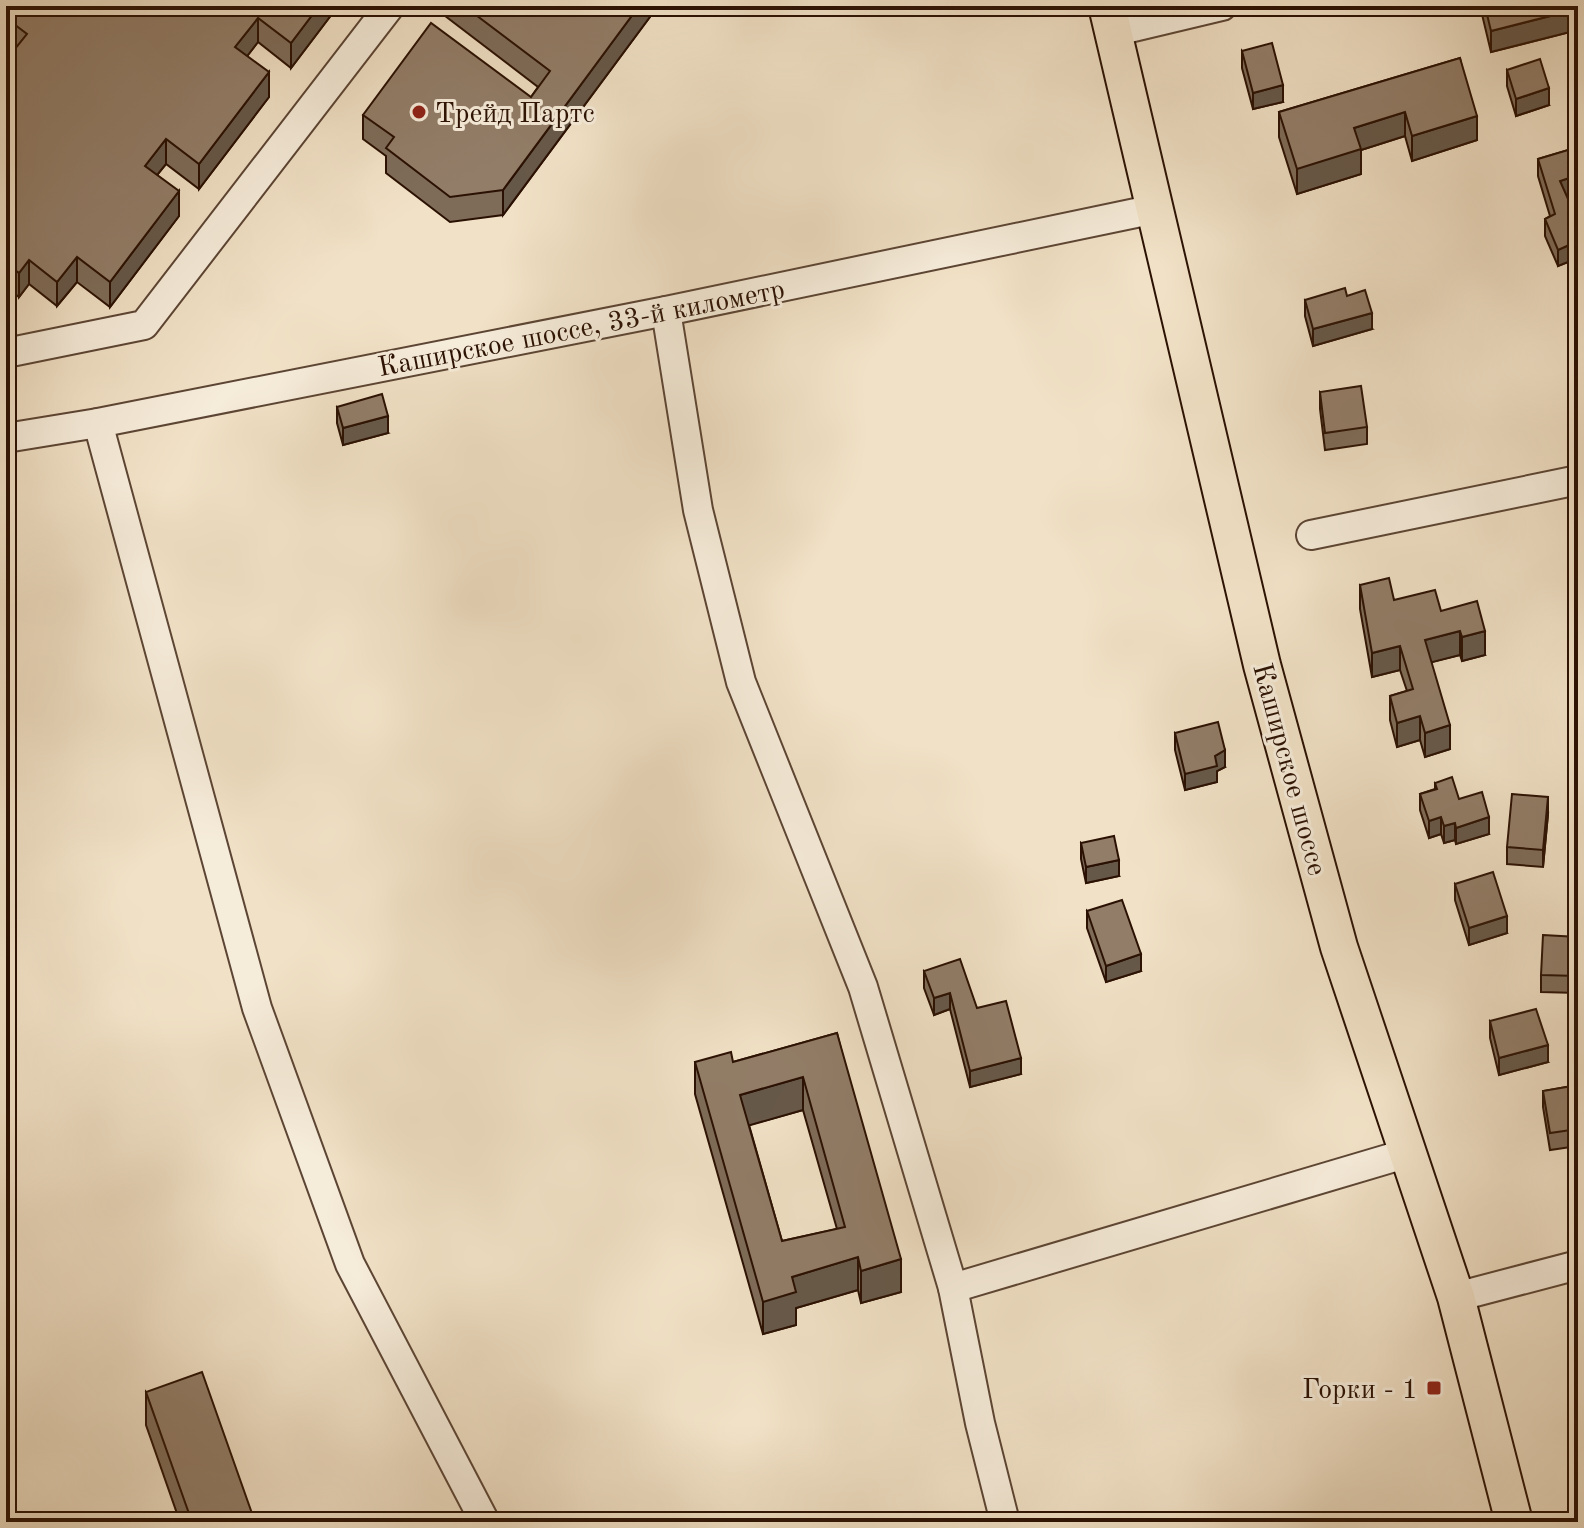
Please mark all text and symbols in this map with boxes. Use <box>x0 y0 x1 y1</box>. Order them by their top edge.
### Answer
place label: Трейд Партс <box>435 101 595 129</box>
marker: Трейд Партс <box>410 103 428 121</box>
street label: Каширское шоссе, 33-й километр <box>376 277 787 383</box>
street label: Каширское шоссе <box>1246 661 1330 879</box>
place label: Горки - 1 <box>1302 1377 1418 1405</box>
marker: Горки - 1 <box>1425 1379 1443 1397</box>

